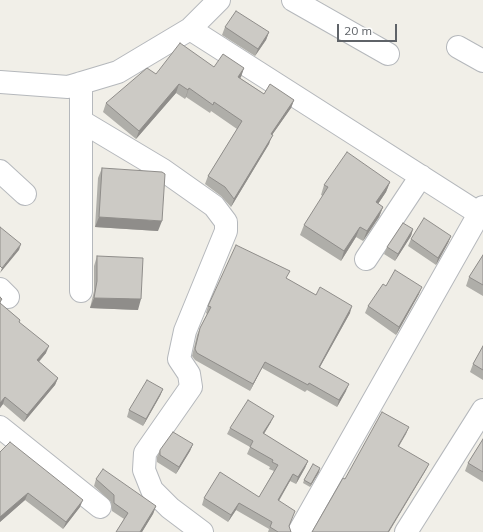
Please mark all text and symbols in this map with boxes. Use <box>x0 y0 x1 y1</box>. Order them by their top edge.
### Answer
scale bar <box>339 16 399 42</box>
text: 20 m <box>344 23 372 38</box>

